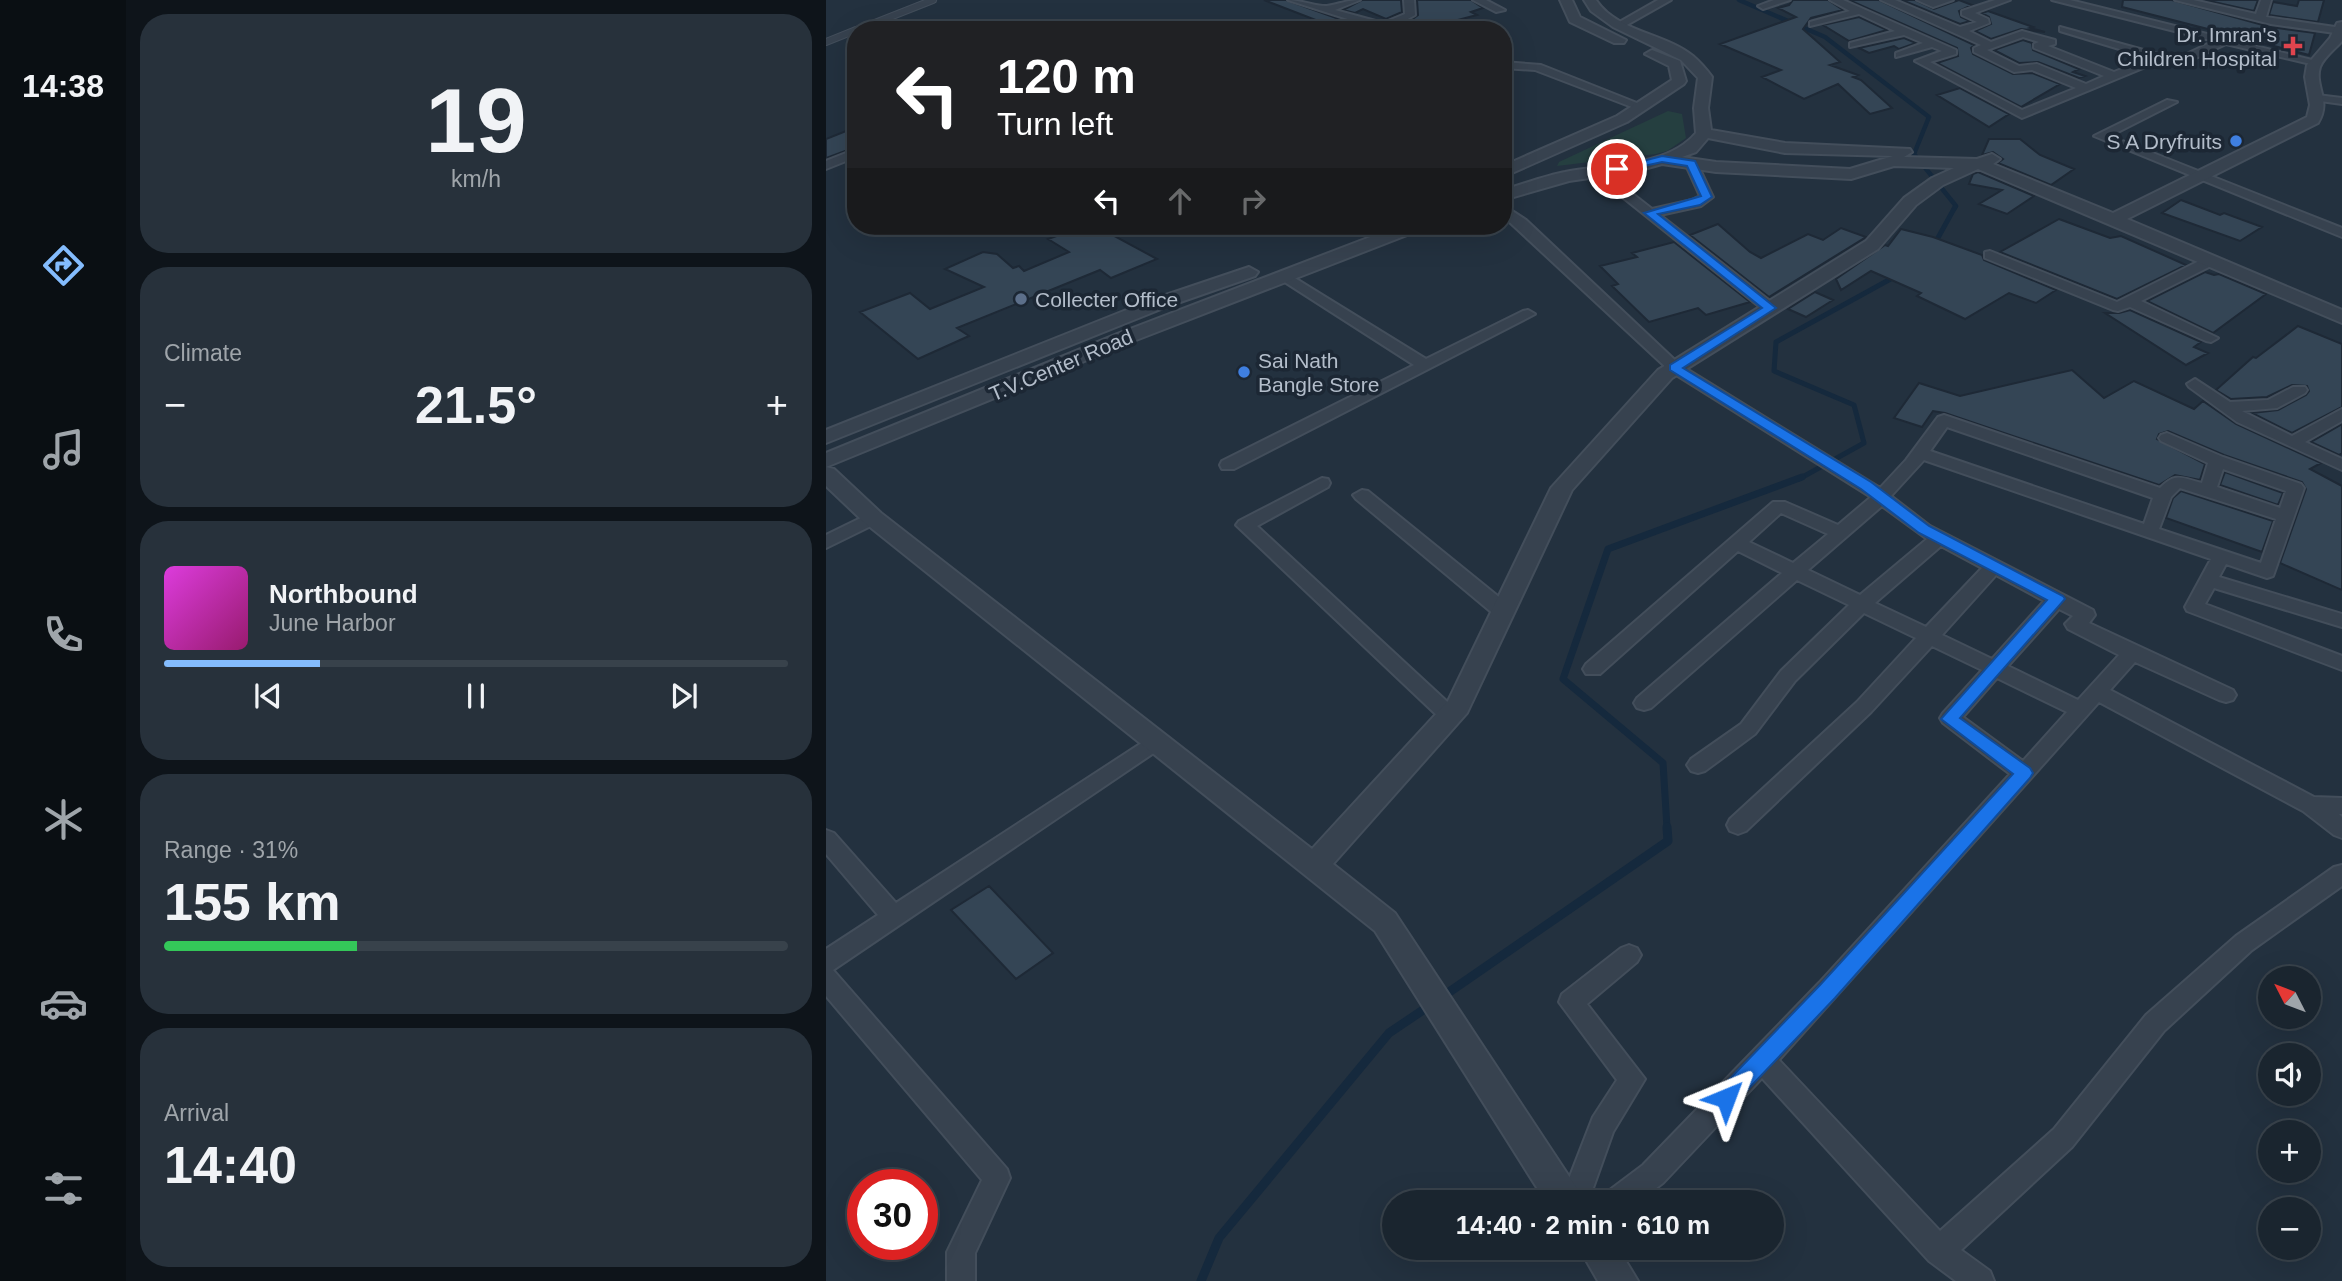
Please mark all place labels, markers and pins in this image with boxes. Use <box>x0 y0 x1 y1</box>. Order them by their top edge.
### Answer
place label: Dr. Imran's Children Hospital <box>2117 23 2277 70</box>
marker: Dr. Imran's Children Hospital <box>2283 36 2303 56</box>
place label: S A Dryfruits <box>2106 130 2222 153</box>
marker: S A Dryfruits <box>2228 133 2244 149</box>
pin <box>1587 139 1647 199</box>
place label: Collecter Office <box>1035 288 1178 311</box>
marker: Collecter Office <box>1013 291 1029 307</box>
place label: Sai Nath Bangle Store <box>1258 349 1379 396</box>
marker: Sai Nath Bangle Store <box>1236 364 1252 380</box>

